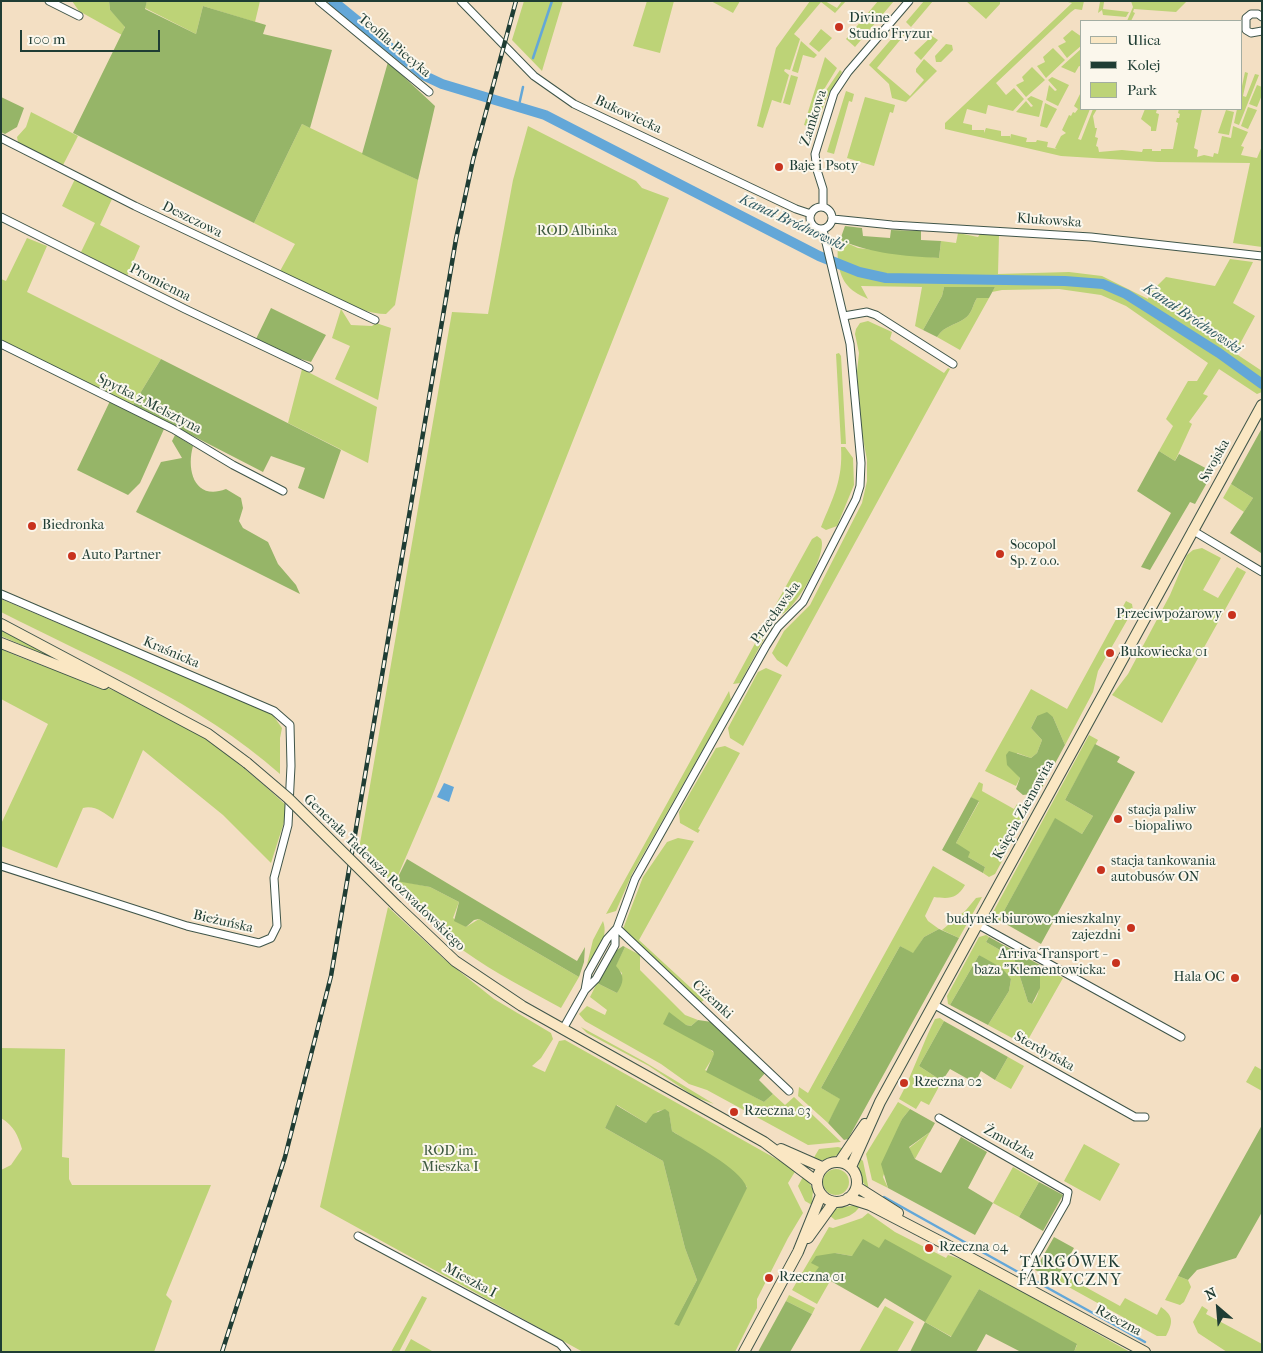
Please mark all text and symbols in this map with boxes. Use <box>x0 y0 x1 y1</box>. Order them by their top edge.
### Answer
street label: Teofila Piecyka <box>354 11 434 81</box>
place label: Divine Studio Fryzur <box>849 11 932 44</box>
scale bar <box>22 20 162 52</box>
legend <box>1080 20 1243 110</box>
marker: Divine Studio Fryzur <box>833 21 845 33</box>
text: 100 m <box>28 30 66 48</box>
text: Ulica <box>1127 31 1161 49</box>
text: Kolej <box>1127 56 1160 74</box>
text: Park <box>1127 81 1157 99</box>
street label: Zamkowa <box>797 88 831 148</box>
street label: Bukowiecka <box>592 92 664 138</box>
place label: Baje i Psoty <box>789 159 858 175</box>
marker: Baje i Psoty <box>773 161 785 173</box>
water label: Kanał Bródnowski <box>736 191 848 255</box>
street label: Deszczowa <box>159 198 225 242</box>
street label: Klukowska <box>1016 210 1082 232</box>
park label: ROD Albinka <box>537 224 617 240</box>
street label: Promienna <box>126 260 194 306</box>
water label: Kanał Bródnowski <box>1139 279 1245 359</box>
street label: Spytka z Melsztyna <box>94 371 204 437</box>
street label: Swojska <box>1196 437 1234 485</box>
place label: Biedronka <box>42 518 104 534</box>
marker: Biedronka <box>26 520 38 532</box>
place label: Socopol Sp. z o.o. <box>1010 538 1059 570</box>
place label: Auto Partner <box>82 548 161 564</box>
marker: Socopol Sp. z o.o. <box>994 548 1006 560</box>
marker: Auto Partner <box>66 550 78 562</box>
street label: Przecławska <box>748 579 804 647</box>
place label: Przeciwpożarowy <box>1116 607 1222 623</box>
marker: Przeciwpożarowy <box>1226 609 1238 621</box>
street label: Kraśnicka <box>140 634 202 672</box>
place label: Bukowiecka 01 <box>1120 645 1208 661</box>
marker: Bukowiecka 01 <box>1104 647 1116 659</box>
street label: Księcia Ziemowita <box>990 757 1058 863</box>
street label: Generała Tadeusza Rozwadowskiego <box>300 791 468 955</box>
place label: stacja paliw - biopaliwo <box>1128 803 1196 836</box>
marker: stacja paliw - biopaliwo <box>1112 813 1124 825</box>
place label: stacja tankowania autobusów ON <box>1111 854 1216 886</box>
marker: stacja tankowania autobusów ON <box>1095 864 1107 876</box>
street label: Bieżuńska <box>191 907 255 937</box>
place label: budynek biurowo-mieszkalny zajezdni <box>947 912 1121 944</box>
marker: budynek biurowo-mieszkalny zajezdni <box>1125 922 1137 934</box>
place label: Arriva Transport - baza "Klementowicka: <box>974 947 1106 980</box>
marker: Arriva Transport - baza "Klementowicka: <box>1110 957 1122 969</box>
place label: Hala OC <box>1174 970 1225 986</box>
marker: Hala OC <box>1229 972 1241 984</box>
street label: Ciżemki <box>688 977 736 1023</box>
street label: Sterdyńska <box>1011 1028 1077 1076</box>
place label: Rzeczna 02 <box>914 1075 982 1091</box>
marker: Rzeczna 02 <box>898 1077 910 1089</box>
place label: Rzeczna 03 <box>744 1104 811 1120</box>
marker: Rzeczna 03 <box>728 1106 740 1118</box>
street label: Żmudzka <box>980 1122 1038 1164</box>
park label: ROD im. Mieszka I <box>421 1144 479 1176</box>
place label: Rzeczna 04 <box>939 1240 1008 1256</box>
marker: Rzeczna 04 <box>923 1242 935 1254</box>
district label: TARGÓWEK FABRYCZNY <box>1017 1253 1123 1291</box>
street label: Mieszka I <box>441 1260 499 1302</box>
place label: Rzeczna 01 <box>779 1270 845 1286</box>
marker: Rzeczna 01 <box>763 1272 775 1284</box>
north arrow <box>1193 1283 1243 1333</box>
text: N <box>1202 1284 1220 1304</box>
street label: Rzeczna <box>1092 1302 1144 1340</box>

